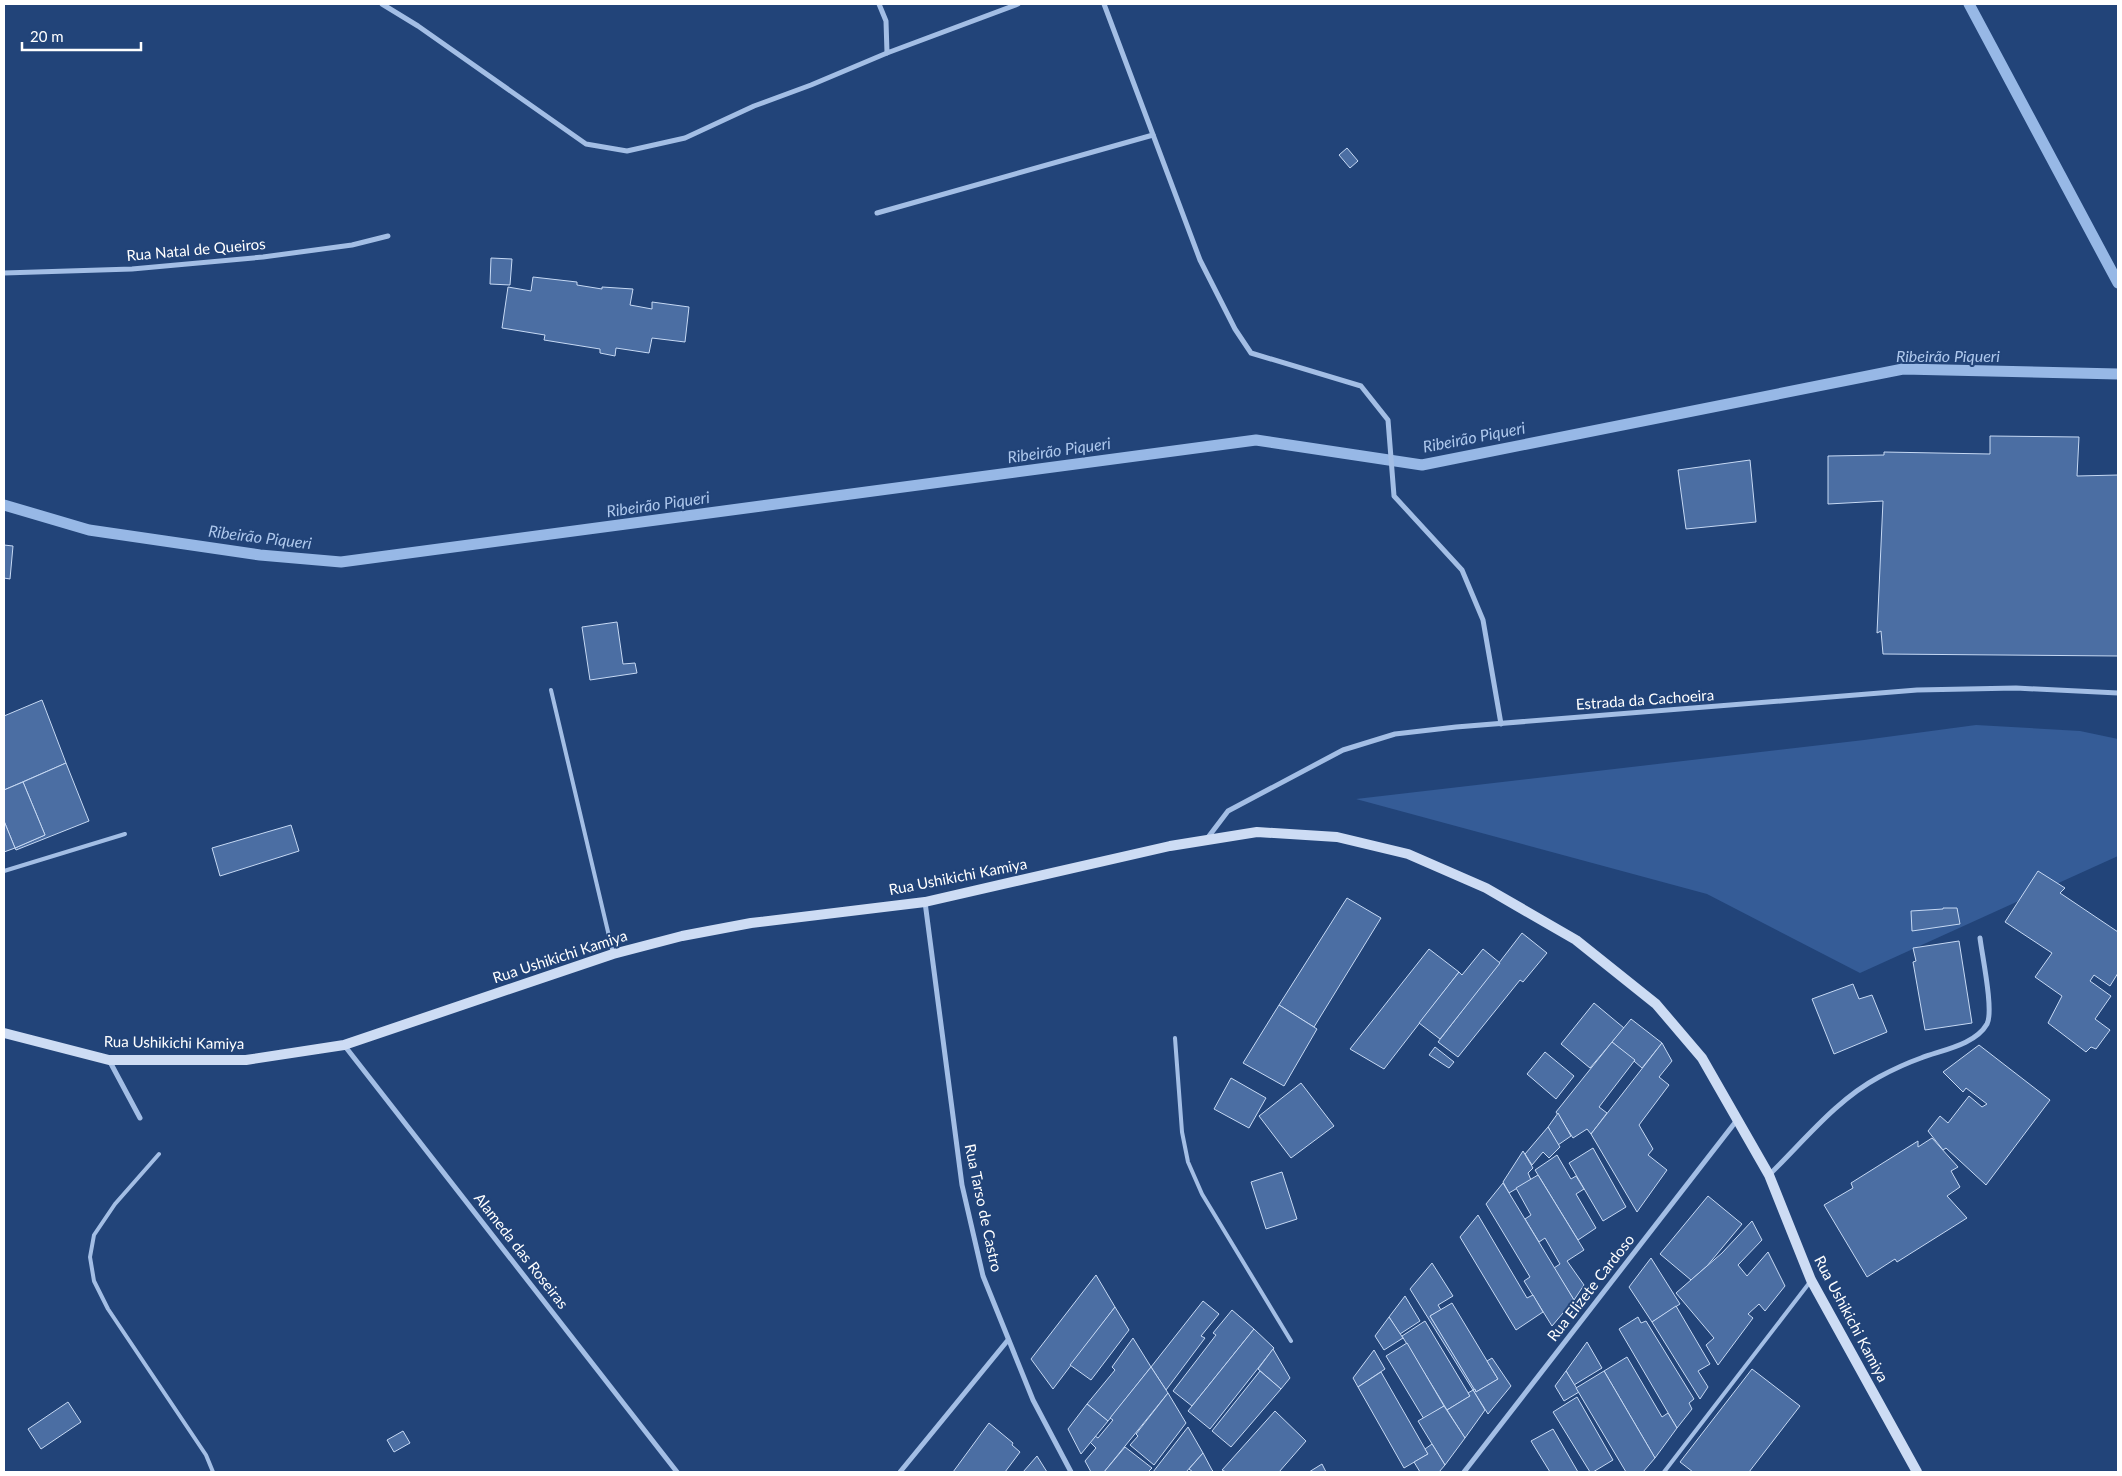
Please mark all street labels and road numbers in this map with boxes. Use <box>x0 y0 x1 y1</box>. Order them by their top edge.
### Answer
street label: Rua Natal de Queiros <box>126 234 266 264</box>
street label: Estrada da Cachoeira <box>1575 685 1715 713</box>
street label: Rua Ushikichi Kamiya <box>887 854 1028 898</box>
street label: Rua Ushikichi Kamiya <box>490 926 629 986</box>
street label: Rua Ushikichi Kamiya <box>104 1032 244 1052</box>
street label: Rua Tarso de Castro <box>962 1142 1006 1273</box>
street label: Alameda das Roseiras <box>471 1189 573 1312</box>
street label: Rua Elizete Cardoso <box>1543 1230 1638 1344</box>
street label: Rua Ushikichi Kamiya <box>1811 1252 1893 1385</box>

